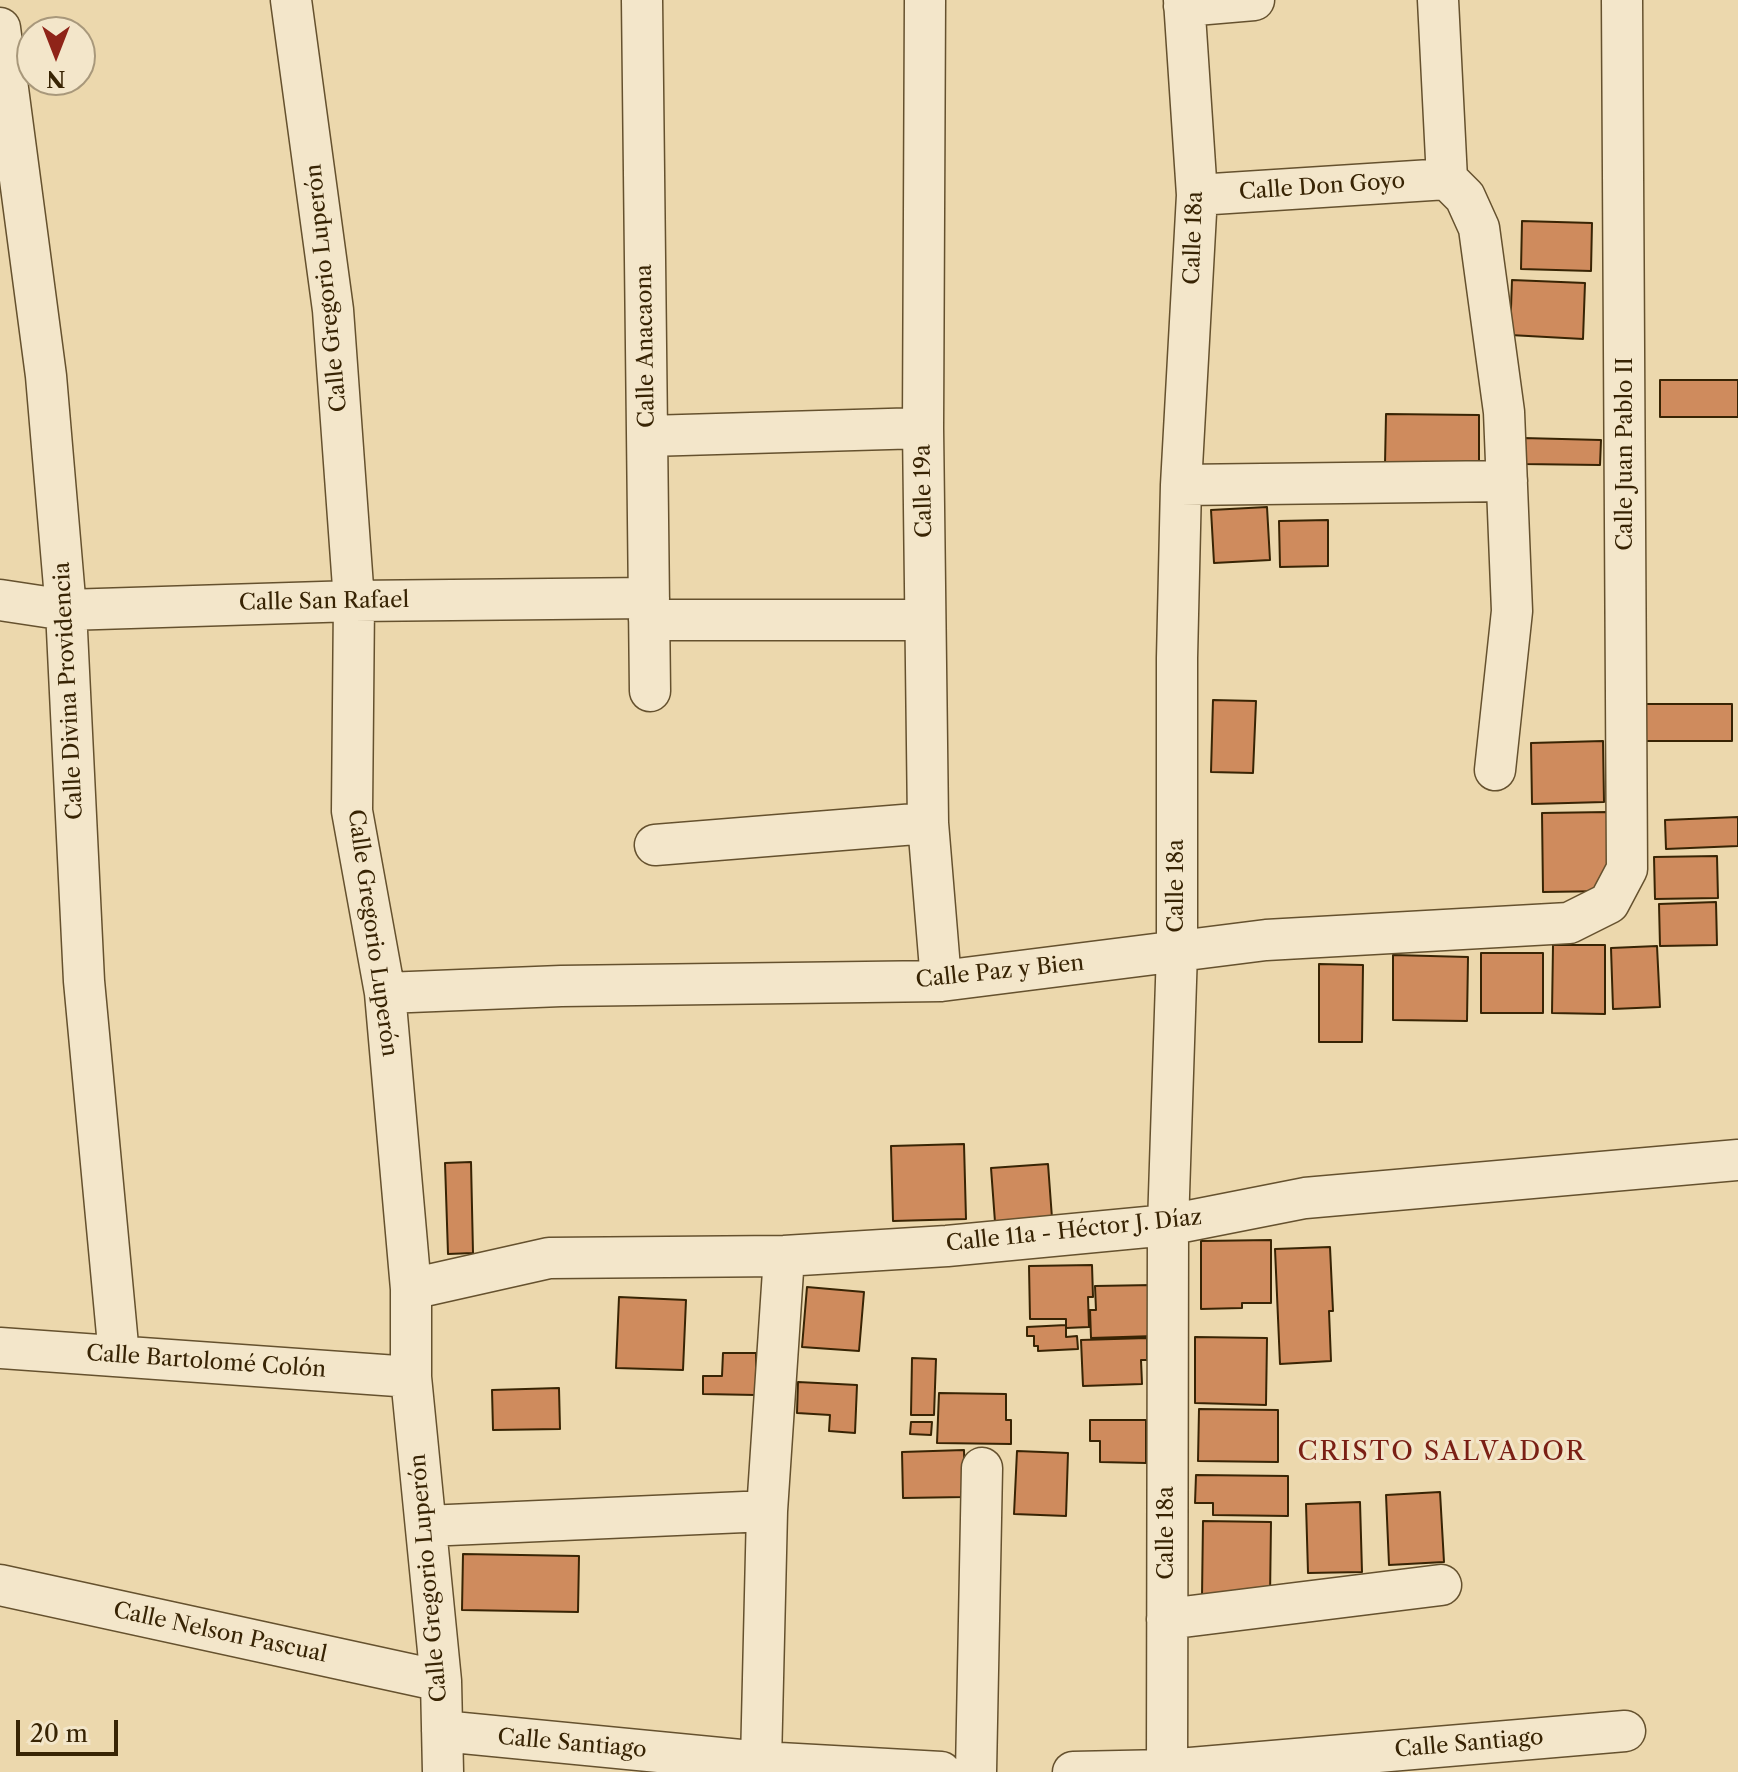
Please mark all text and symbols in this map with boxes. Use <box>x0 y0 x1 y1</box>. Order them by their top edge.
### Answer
north arrow <box>16 16 96 96</box>
text: N <box>46 65 66 92</box>
street label: Calle Gregorio Luperón <box>301 163 353 413</box>
street label: Calle Don Goyo <box>1238 168 1406 206</box>
street label: Calle 18a <box>1179 191 1209 285</box>
street label: Calle Anacaona <box>631 264 661 428</box>
street label: Calle Juan Pablo II <box>1613 357 1639 551</box>
street label: Calle 19a <box>910 444 938 538</box>
street label: Calle Divina Providencia <box>49 561 89 821</box>
street label: Calle San Rafael <box>239 587 409 617</box>
street label: Calle Gregorio Luperón <box>342 808 402 1058</box>
street label: Calle 18a <box>1164 839 1190 933</box>
street label: Calle Paz y Bien <box>915 950 1085 994</box>
street label: Calle 11a - Héctor J. Díaz <box>945 1204 1203 1258</box>
street label: Calle Bartolomé Colón <box>85 1340 327 1384</box>
district label: CRISTO SALVADOR <box>1297 1436 1587 1468</box>
street label: Calle Gregorio Luperón <box>405 1453 453 1703</box>
street label: Calle 18a <box>1154 1486 1180 1580</box>
street label: Calle Nelson Pascual <box>111 1597 329 1669</box>
scale bar <box>20 1704 122 1754</box>
text: 20 m <box>30 1719 88 1748</box>
street label: Calle Santiago <box>496 1724 648 1764</box>
street label: Calle Santiago <box>1393 1724 1545 1764</box>

